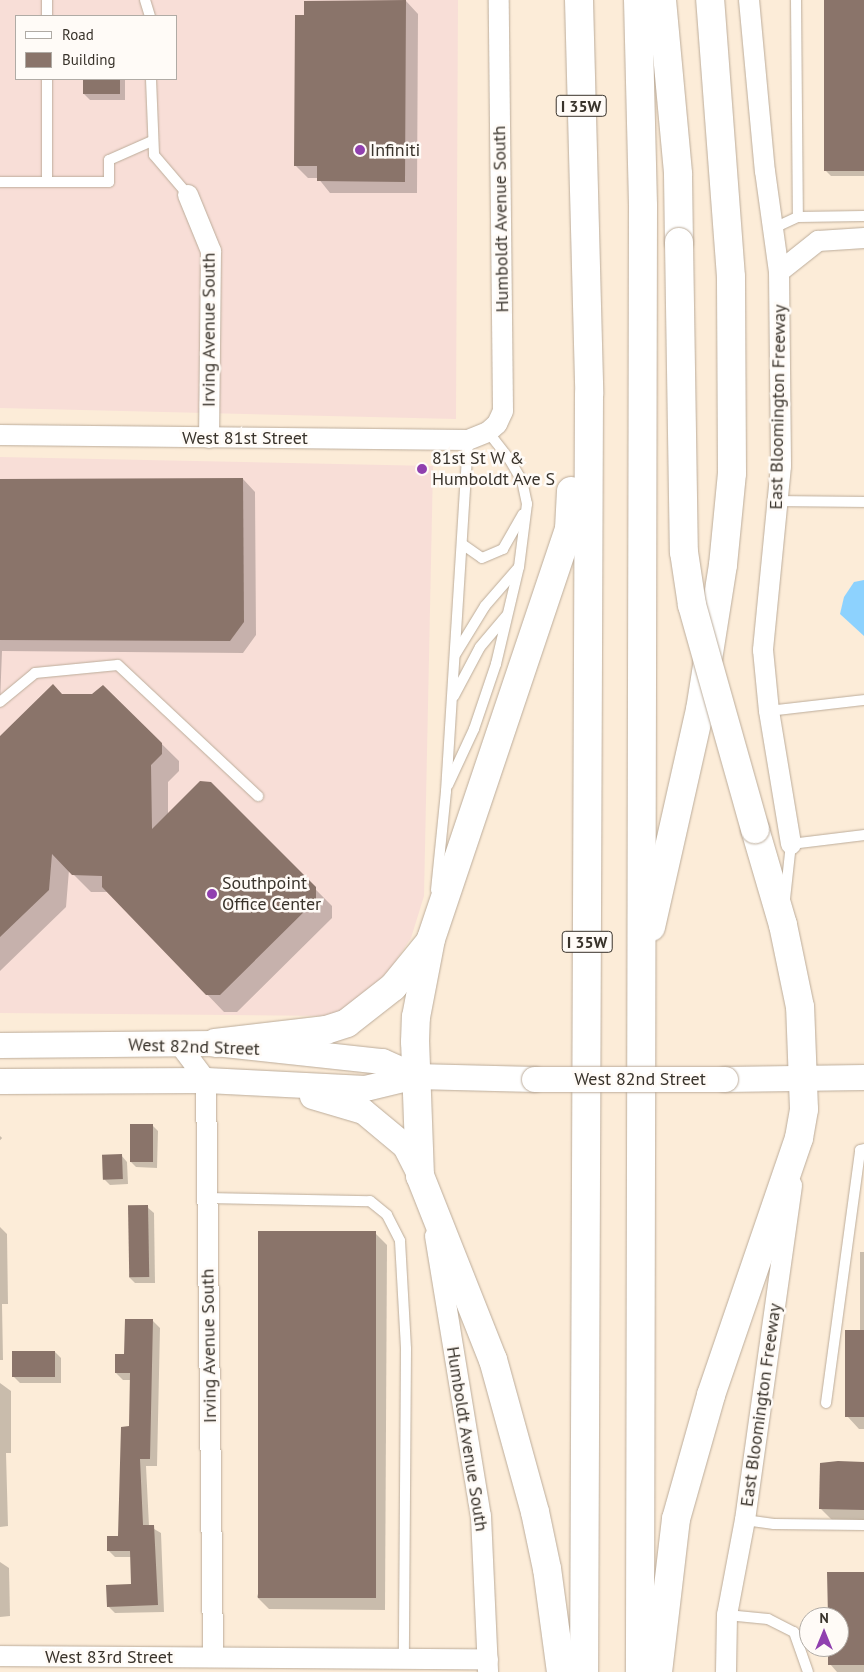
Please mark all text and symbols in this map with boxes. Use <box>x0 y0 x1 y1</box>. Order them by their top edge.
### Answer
legend <box>15 15 178 80</box>
text: Road <box>62 25 94 44</box>
text: Building <box>62 50 116 69</box>
road number: I 35W <box>555 92 607 120</box>
street label: Humboldt Avenue South <box>489 125 513 313</box>
place label: Infiniti <box>370 139 420 161</box>
marker: Infiniti <box>354 144 366 156</box>
street label: Irving Avenue South <box>198 252 220 408</box>
street label: East Bloomington Freeway <box>765 304 791 510</box>
street label: West 81st Street <box>182 427 308 449</box>
place label: 81st St W & Humboldt Ave S <box>432 448 556 490</box>
marker: 81st St W & Humboldt Ave S <box>416 463 428 475</box>
place label: Southpoint Office Center <box>222 873 321 916</box>
marker: Southpoint Office Center <box>206 888 218 900</box>
road number: I 35W <box>561 929 613 956</box>
street label: West 82nd Street <box>128 1034 260 1060</box>
street label: West 82nd Street <box>574 1068 706 1090</box>
street label: Irving Avenue South <box>197 1268 221 1424</box>
street label: East Bloomington Freeway <box>736 1302 786 1508</box>
street label: Humboldt Avenue South <box>442 1345 492 1533</box>
north arrow <box>799 1607 849 1657</box>
text: N <box>819 1609 829 1627</box>
street label: West 83rd Street <box>45 1646 173 1668</box>

